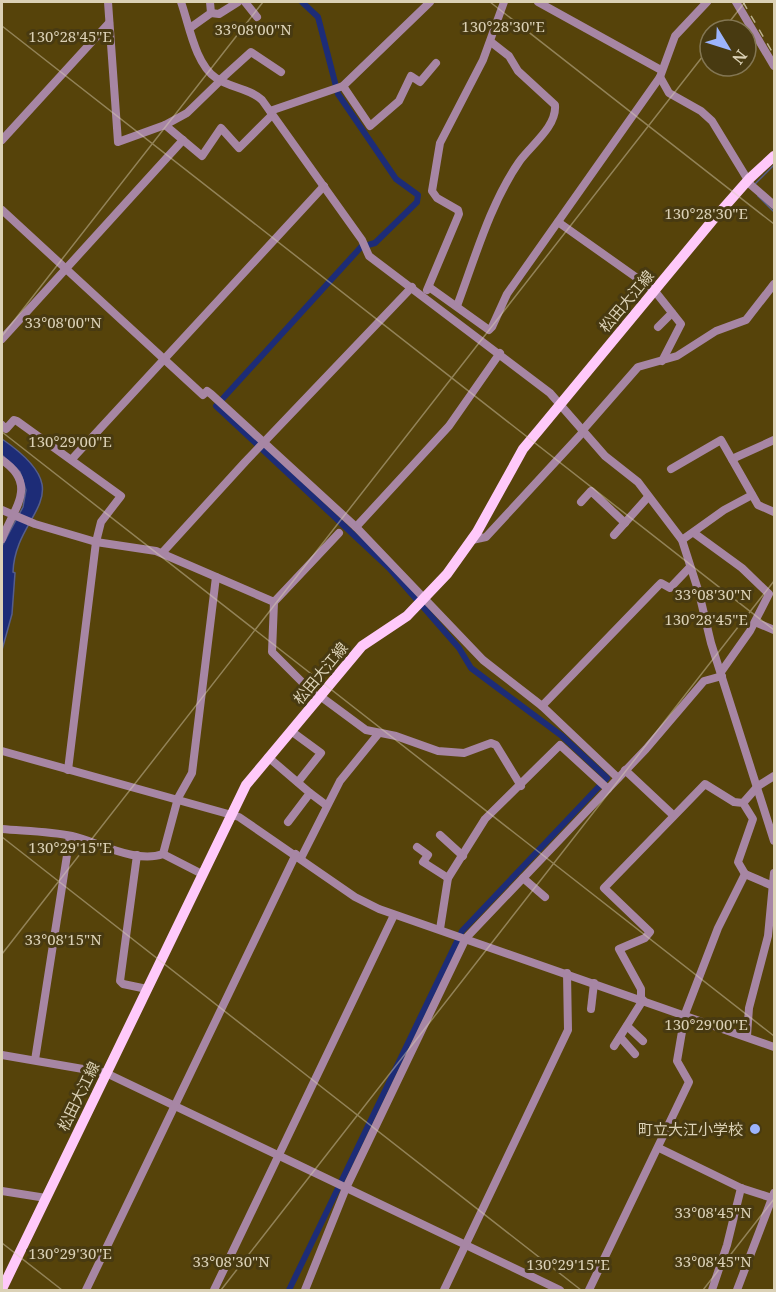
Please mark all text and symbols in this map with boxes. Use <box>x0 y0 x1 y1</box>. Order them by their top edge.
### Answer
text: 130°28'30"E <box>461 16 545 36</box>
north arrow <box>698 18 758 78</box>
text: 33°08'00"N <box>214 19 292 39</box>
text: 130°28'45"E <box>28 26 112 46</box>
text: N <box>727 45 752 69</box>
text: 130°28'30"E <box>664 203 748 223</box>
street label: 松田大江線 <box>594 266 658 336</box>
text: 33°08'00"N <box>24 312 102 332</box>
text: 130°29'00"E <box>28 431 112 451</box>
text: 33°08'30"N <box>674 584 752 604</box>
text: 130°28'45"E <box>664 609 748 629</box>
street label: 松田大江線 <box>288 638 352 708</box>
text: 130°29'15"E <box>28 837 112 857</box>
text: 33°08'15"N <box>24 929 102 949</box>
text: 130°29'00"E <box>664 1014 748 1034</box>
street label: 松田大江線 <box>53 1058 103 1134</box>
place label: 町立大江小学校 <box>638 1119 743 1139</box>
marker: 町立大江小学校 <box>748 1122 762 1136</box>
text: 33°08'45"N <box>674 1202 752 1222</box>
text: 130°29'30"E <box>28 1243 112 1263</box>
text: 33°08'30"N <box>192 1251 270 1271</box>
text: 33°08'45"N <box>674 1251 752 1271</box>
text: 130°29'15"E <box>526 1254 610 1274</box>

